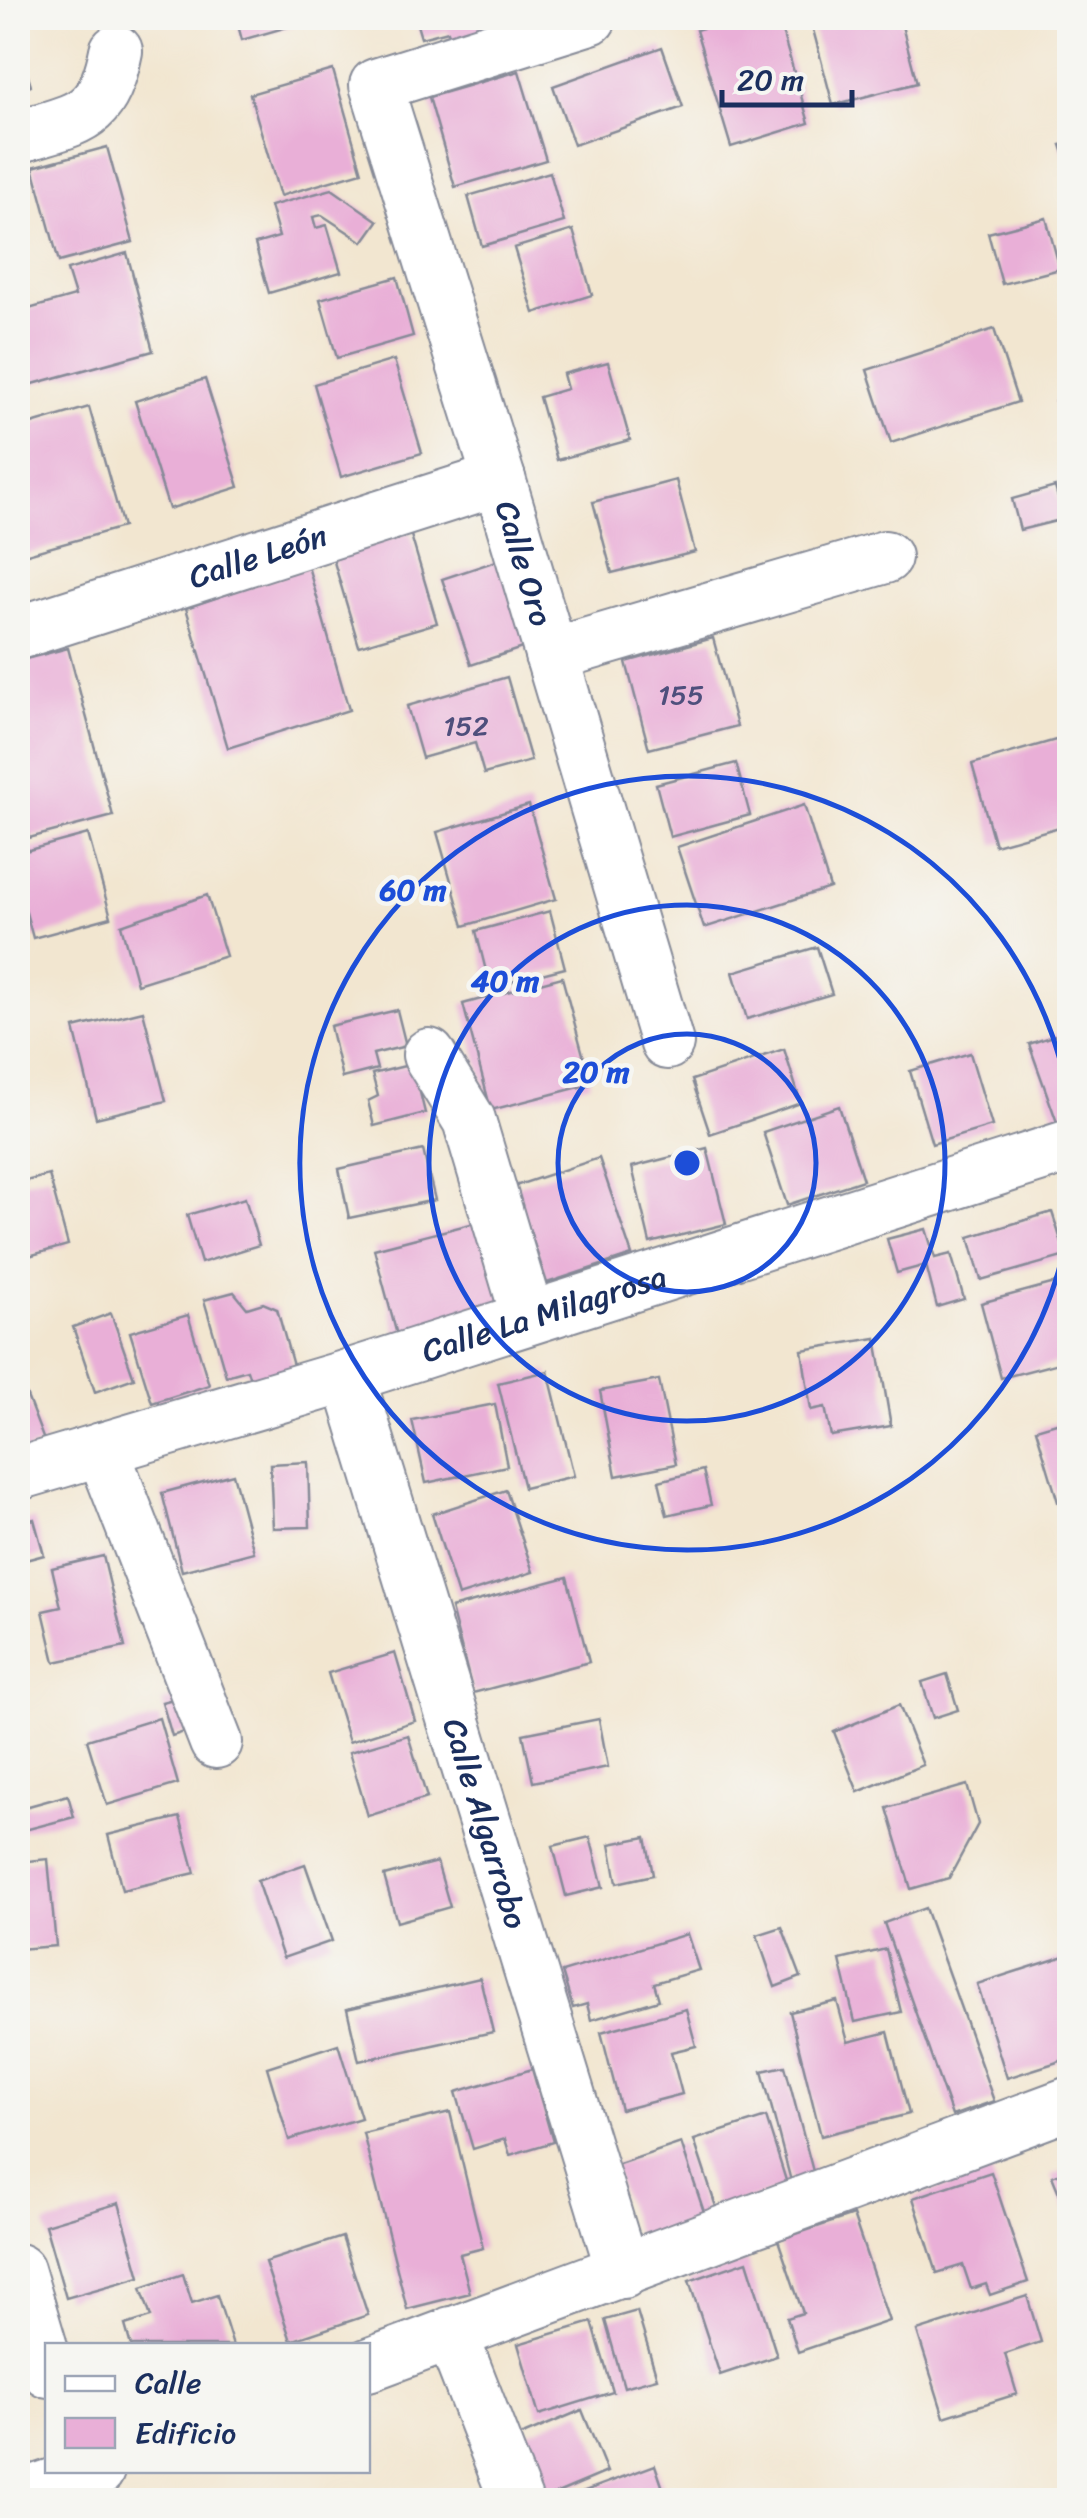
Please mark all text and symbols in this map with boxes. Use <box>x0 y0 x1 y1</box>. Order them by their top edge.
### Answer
scale bar <box>722 45 852 107</box>
text: 20 m <box>737 53 804 107</box>
street label: Calle Oro <box>478 493 570 633</box>
street label: Calle León <box>181 507 335 605</box>
house number: 155 <box>658 670 704 719</box>
house number: 152 <box>443 701 489 750</box>
text: 60 m <box>380 863 446 917</box>
text: 40 m <box>471 954 539 1008</box>
text: 20 m <box>562 1045 630 1099</box>
centre of rings <box>669 1145 705 1181</box>
street label: Calle La Milagrosa <box>414 1248 674 1379</box>
street label: Calle Algarrobo <box>426 1711 545 1936</box>
legend <box>45 2343 370 2473</box>
text: Calle <box>135 2356 201 2410</box>
text: Edificio <box>135 2406 236 2460</box>

